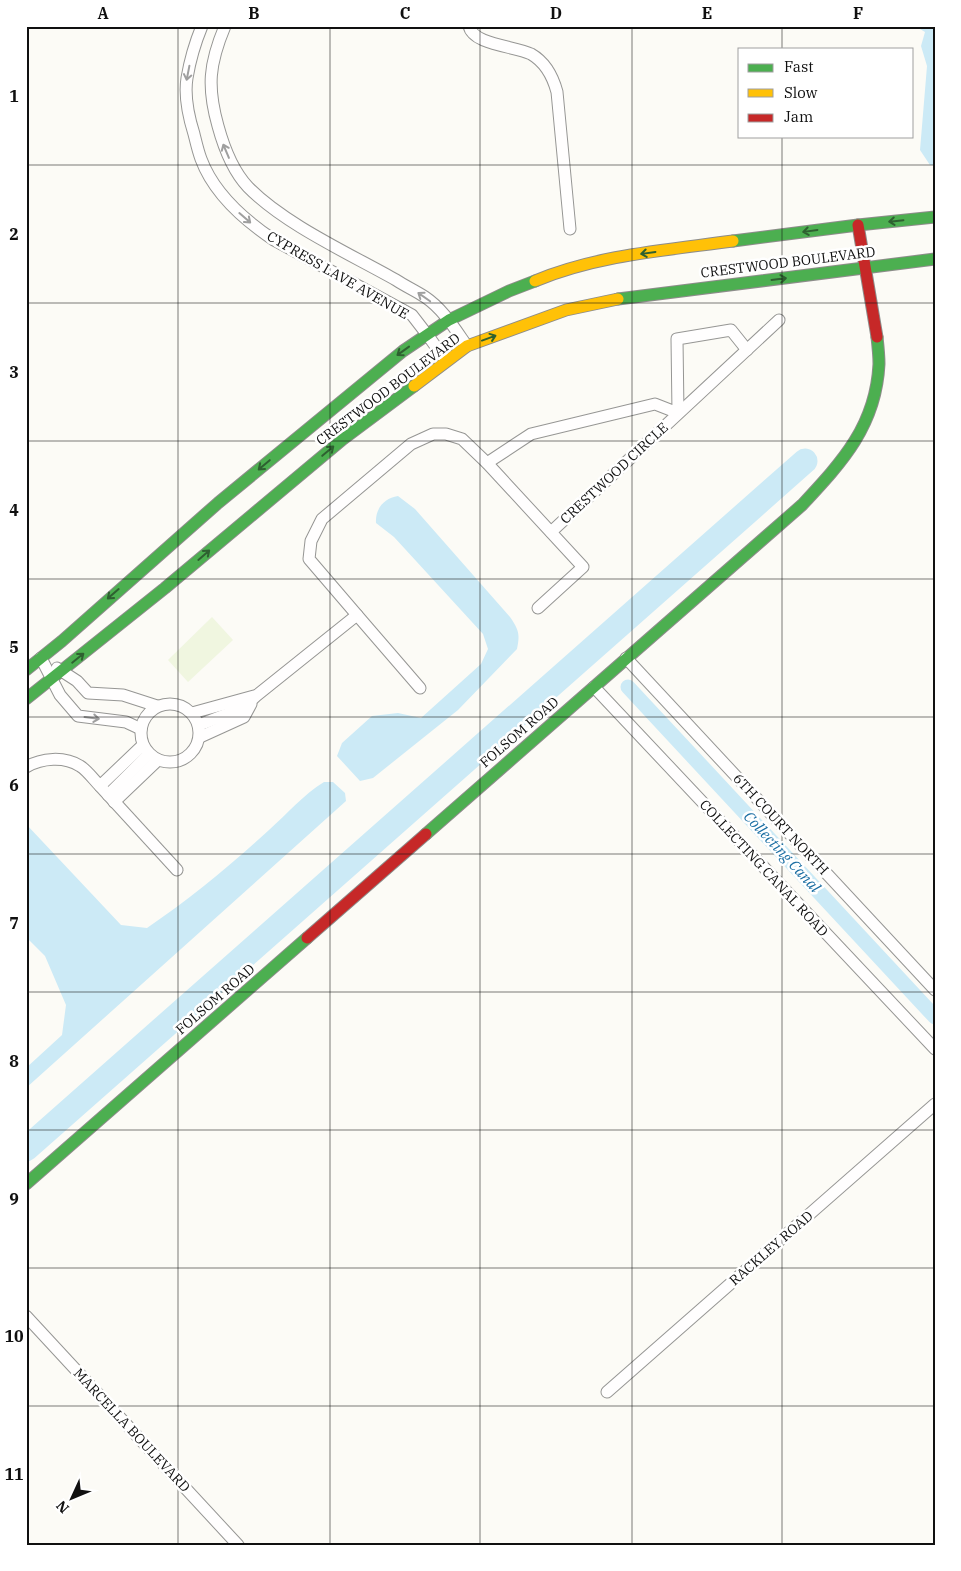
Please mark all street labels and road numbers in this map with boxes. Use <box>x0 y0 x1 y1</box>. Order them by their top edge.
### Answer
street label: CYPRESS LAVE AVENUE <box>264 227 412 323</box>
street label: CRESTWOOD BOULEVARD <box>700 242 876 282</box>
street label: CRESTWOOD BOULEVARD <box>312 329 464 449</box>
street label: CRESTWOOD CIRCLE <box>556 418 672 528</box>
street label: FOLSOM ROAD <box>476 693 562 771</box>
street label: 6TH COURT NORTH <box>729 769 833 879</box>
street label: COLLECTING CANAL ROAD <box>696 796 832 940</box>
street label: FOLSOM ROAD <box>172 960 258 1038</box>
street label: RACKLEY ROAD <box>725 1207 817 1289</box>
street label: MARCELLA BOULEVARD <box>70 1364 194 1496</box>

